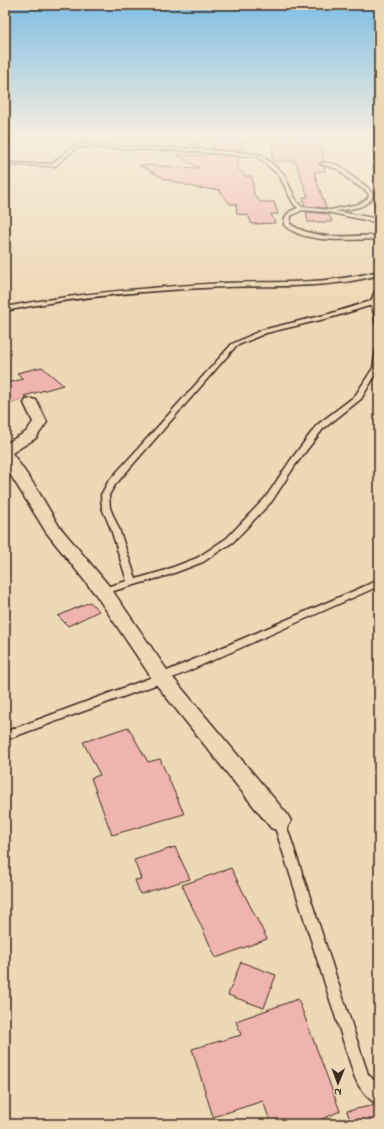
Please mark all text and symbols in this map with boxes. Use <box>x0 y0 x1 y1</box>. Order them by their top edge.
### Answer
north arrow <box>318 1063 358 1103</box>
text: N <box>334 1084 342 1100</box>

